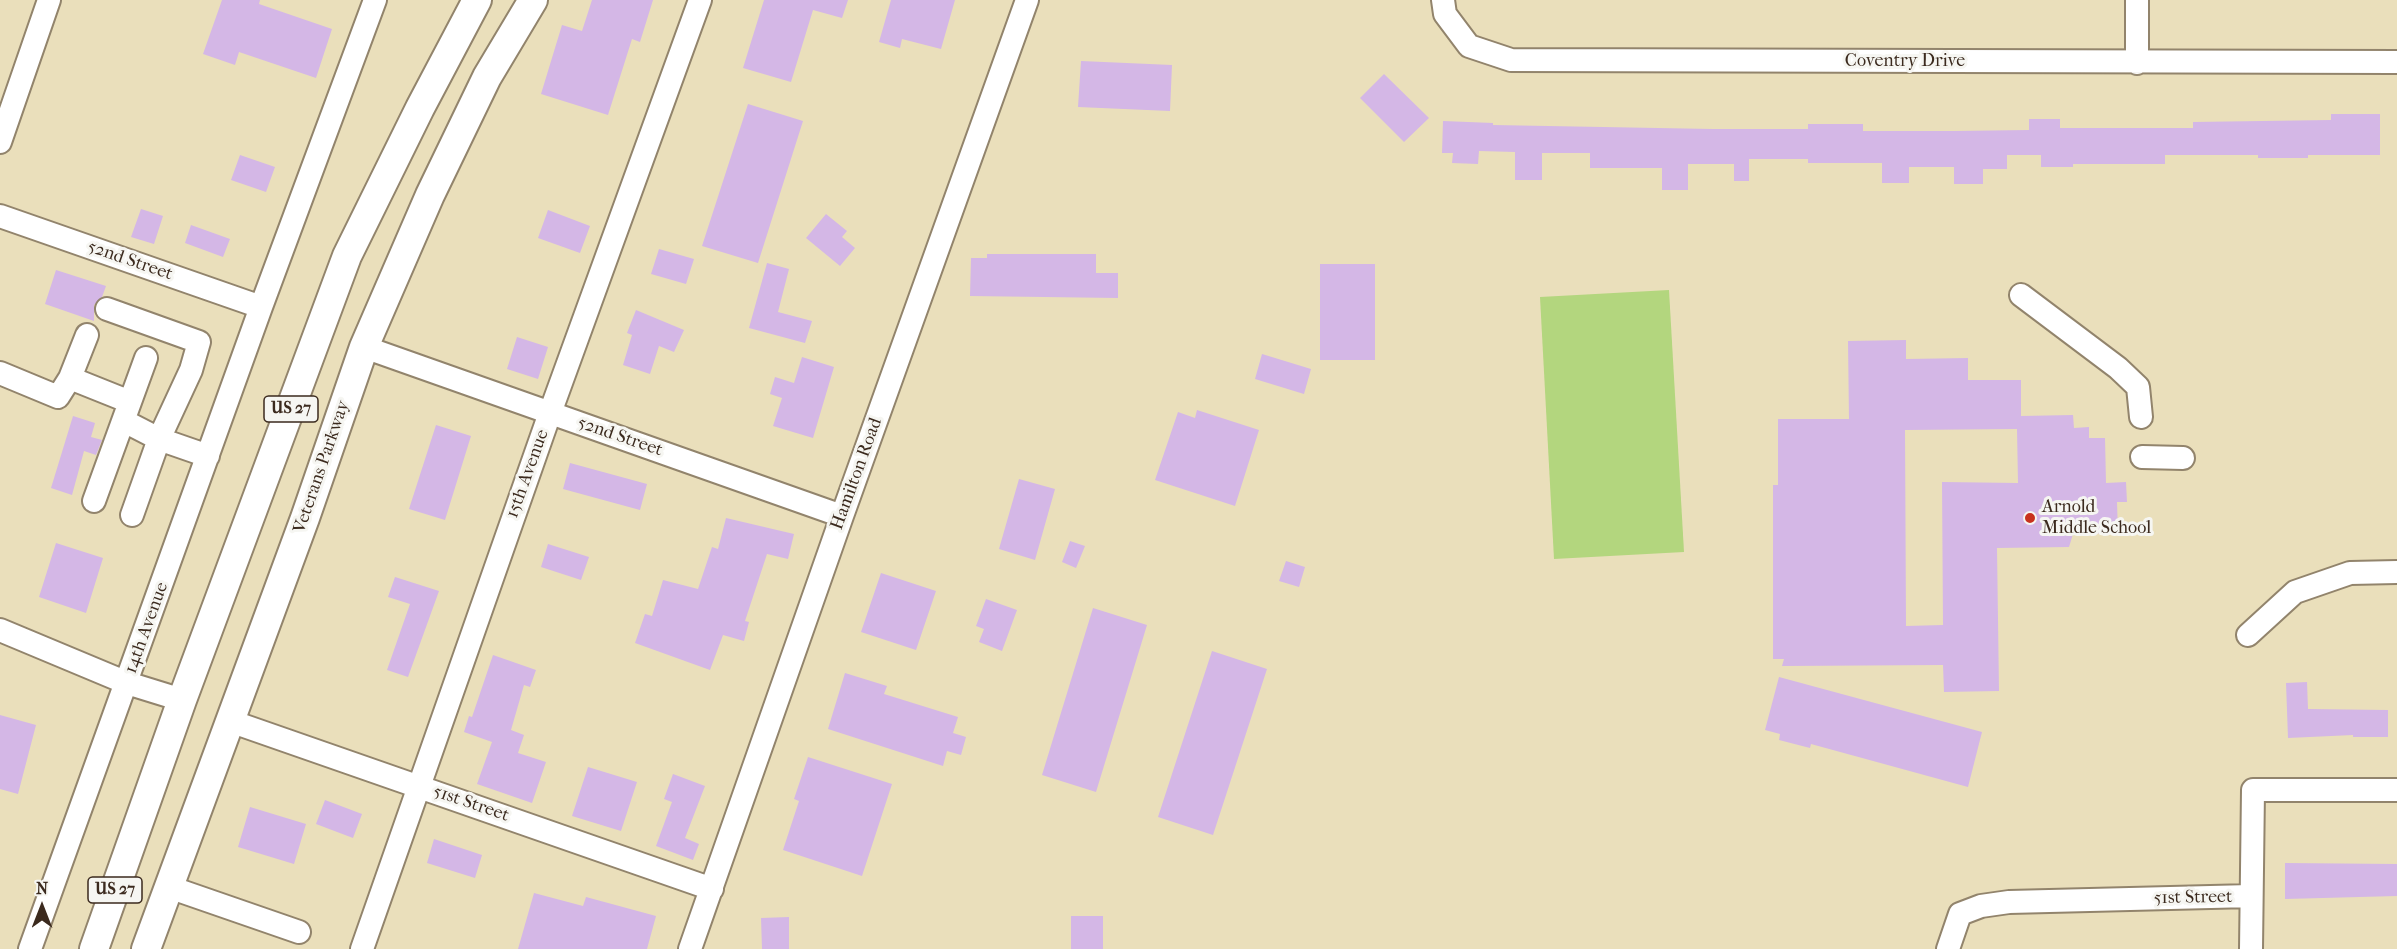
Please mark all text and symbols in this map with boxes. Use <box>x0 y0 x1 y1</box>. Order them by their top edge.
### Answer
street label: Coventry Drive <box>1845 51 1965 73</box>
street label: 52nd Street <box>85 236 175 286</box>
road number: US 27 <box>264 396 318 422</box>
street label: Veterans Parkway <box>289 398 355 536</box>
street label: 52nd Street <box>575 412 665 462</box>
street label: Hamilton Road <box>827 415 887 533</box>
street label: 15th Avenue <box>502 427 554 521</box>
place label: Arnold Middle School <box>2042 497 2151 540</box>
marker: Arnold Middle School <box>2023 511 2037 525</box>
street label: 14th Avenue <box>121 579 173 677</box>
street label: 51st Street <box>430 781 512 827</box>
north arrow <box>12 877 72 937</box>
road number: US 27 <box>88 877 142 903</box>
text: N <box>36 879 48 898</box>
street label: 51st Street <box>2153 887 2233 909</box>

